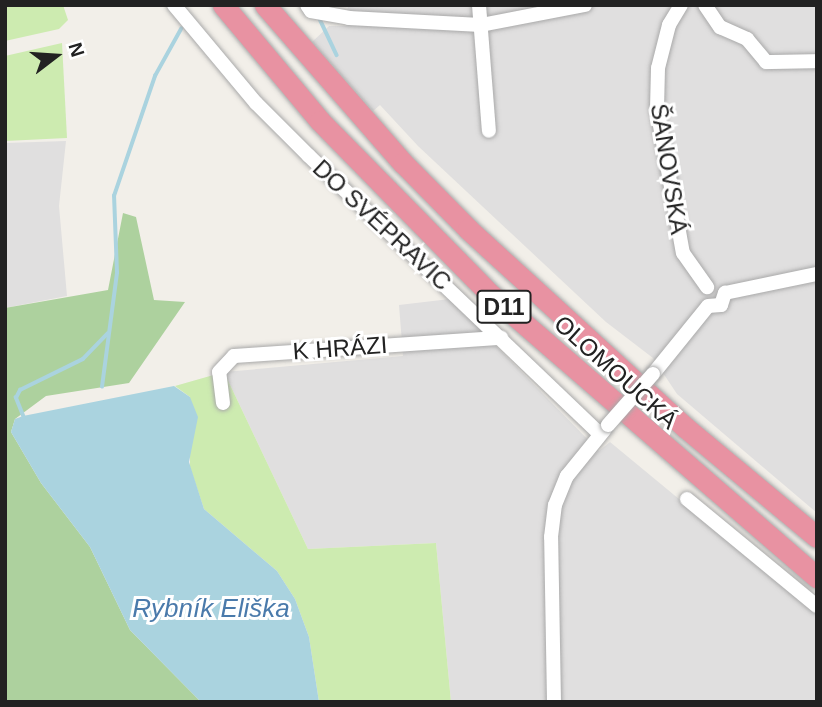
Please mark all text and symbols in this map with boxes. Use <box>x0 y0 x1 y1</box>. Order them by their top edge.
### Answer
north arrow <box>21 21 91 91</box>
text: N <box>65 40 89 59</box>
street label: ŠANOVSKÁ <box>644 102 694 236</box>
street label: DO SVÉPRAVIC <box>307 154 457 296</box>
road number: D11 <box>476 288 532 326</box>
street label: OLOMOUCKÁ <box>548 309 684 435</box>
street label: K HRÁZI <box>292 330 388 366</box>
water label: Rybník Eliška <box>132 593 290 625</box>

